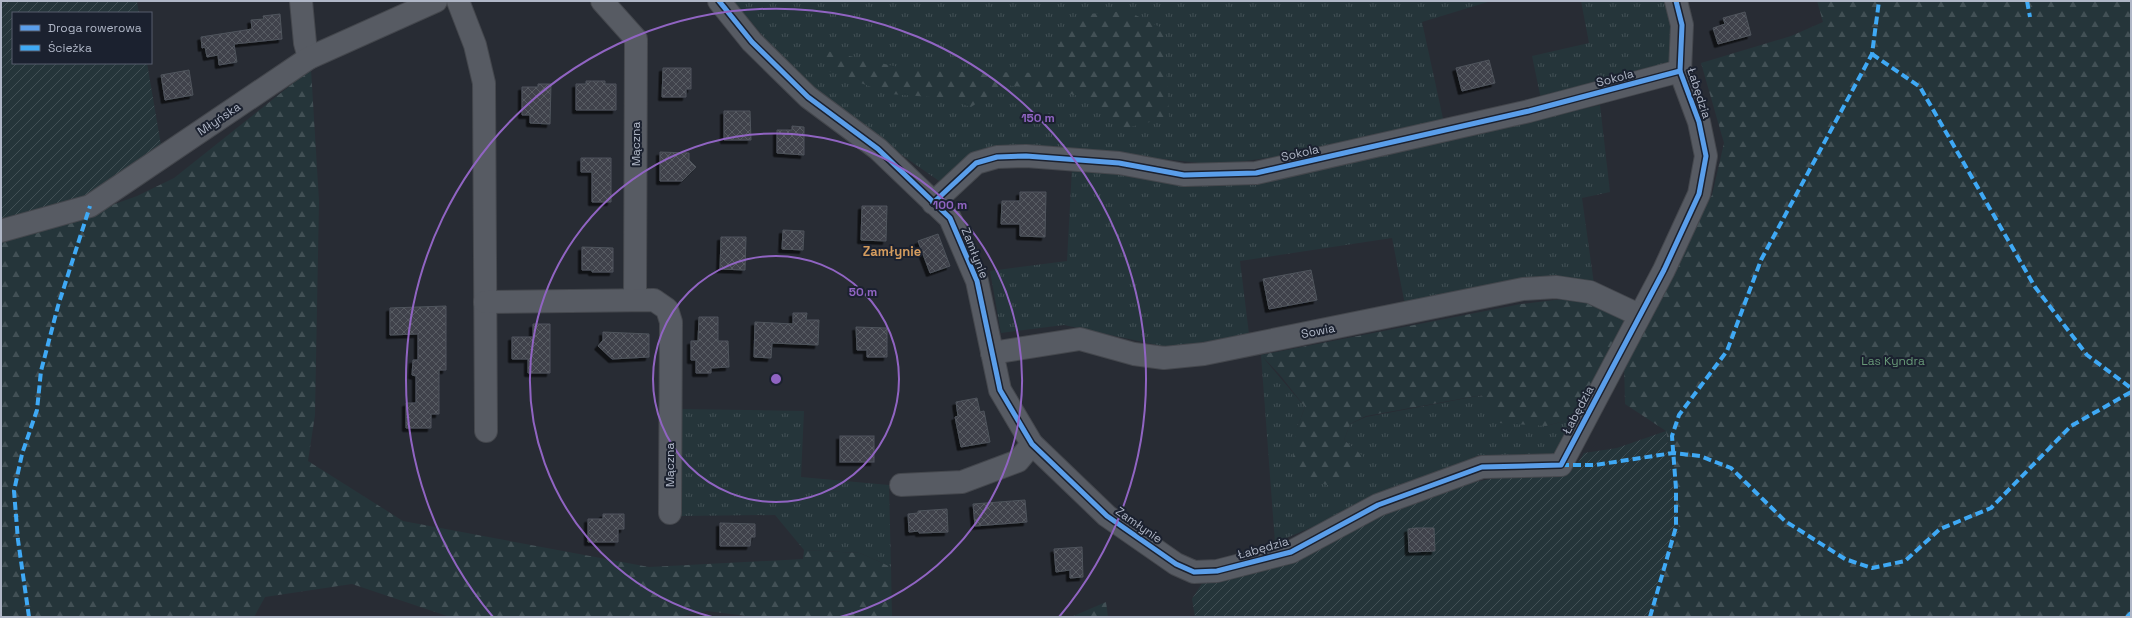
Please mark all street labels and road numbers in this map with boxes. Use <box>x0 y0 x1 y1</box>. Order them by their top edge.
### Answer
street label: Sokola <box>1594 65 1636 91</box>
street label: Łabędzia <box>1683 65 1715 121</box>
street label: Młyńska <box>194 99 244 139</box>
street label: Mączna <box>628 122 644 166</box>
street label: Sokola <box>1280 141 1320 165</box>
street label: Zamłynie <box>958 225 992 281</box>
street label: Sowia <box>1300 320 1336 342</box>
street label: Łabędzia <box>1559 383 1597 437</box>
street label: Mączna <box>662 443 678 487</box>
street label: Zamłynie <box>1113 503 1165 547</box>
street label: Łabędzia <box>1235 533 1291 563</box>

